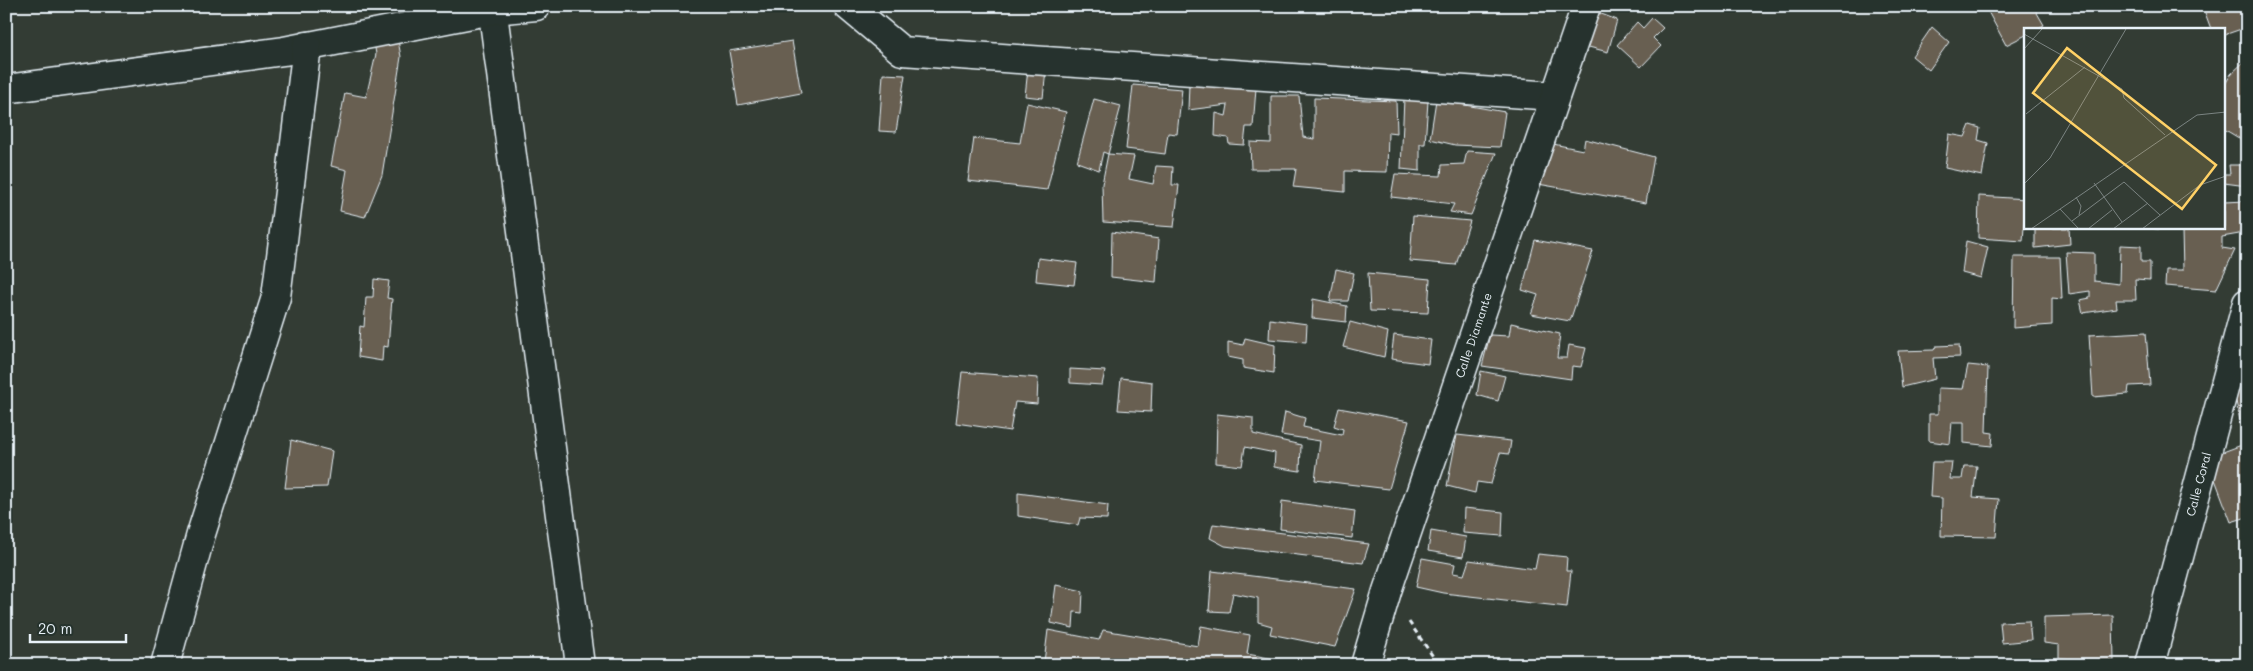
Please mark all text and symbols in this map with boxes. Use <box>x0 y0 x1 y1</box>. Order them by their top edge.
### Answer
inset map <box>2024 28 2226 229</box>
street label: Calle Diamante <box>1451 290 1495 380</box>
street label: Calle Coral <box>2182 450 2214 518</box>
scale bar <box>30 611 126 643</box>
text: 20 m <box>38 618 72 638</box>

